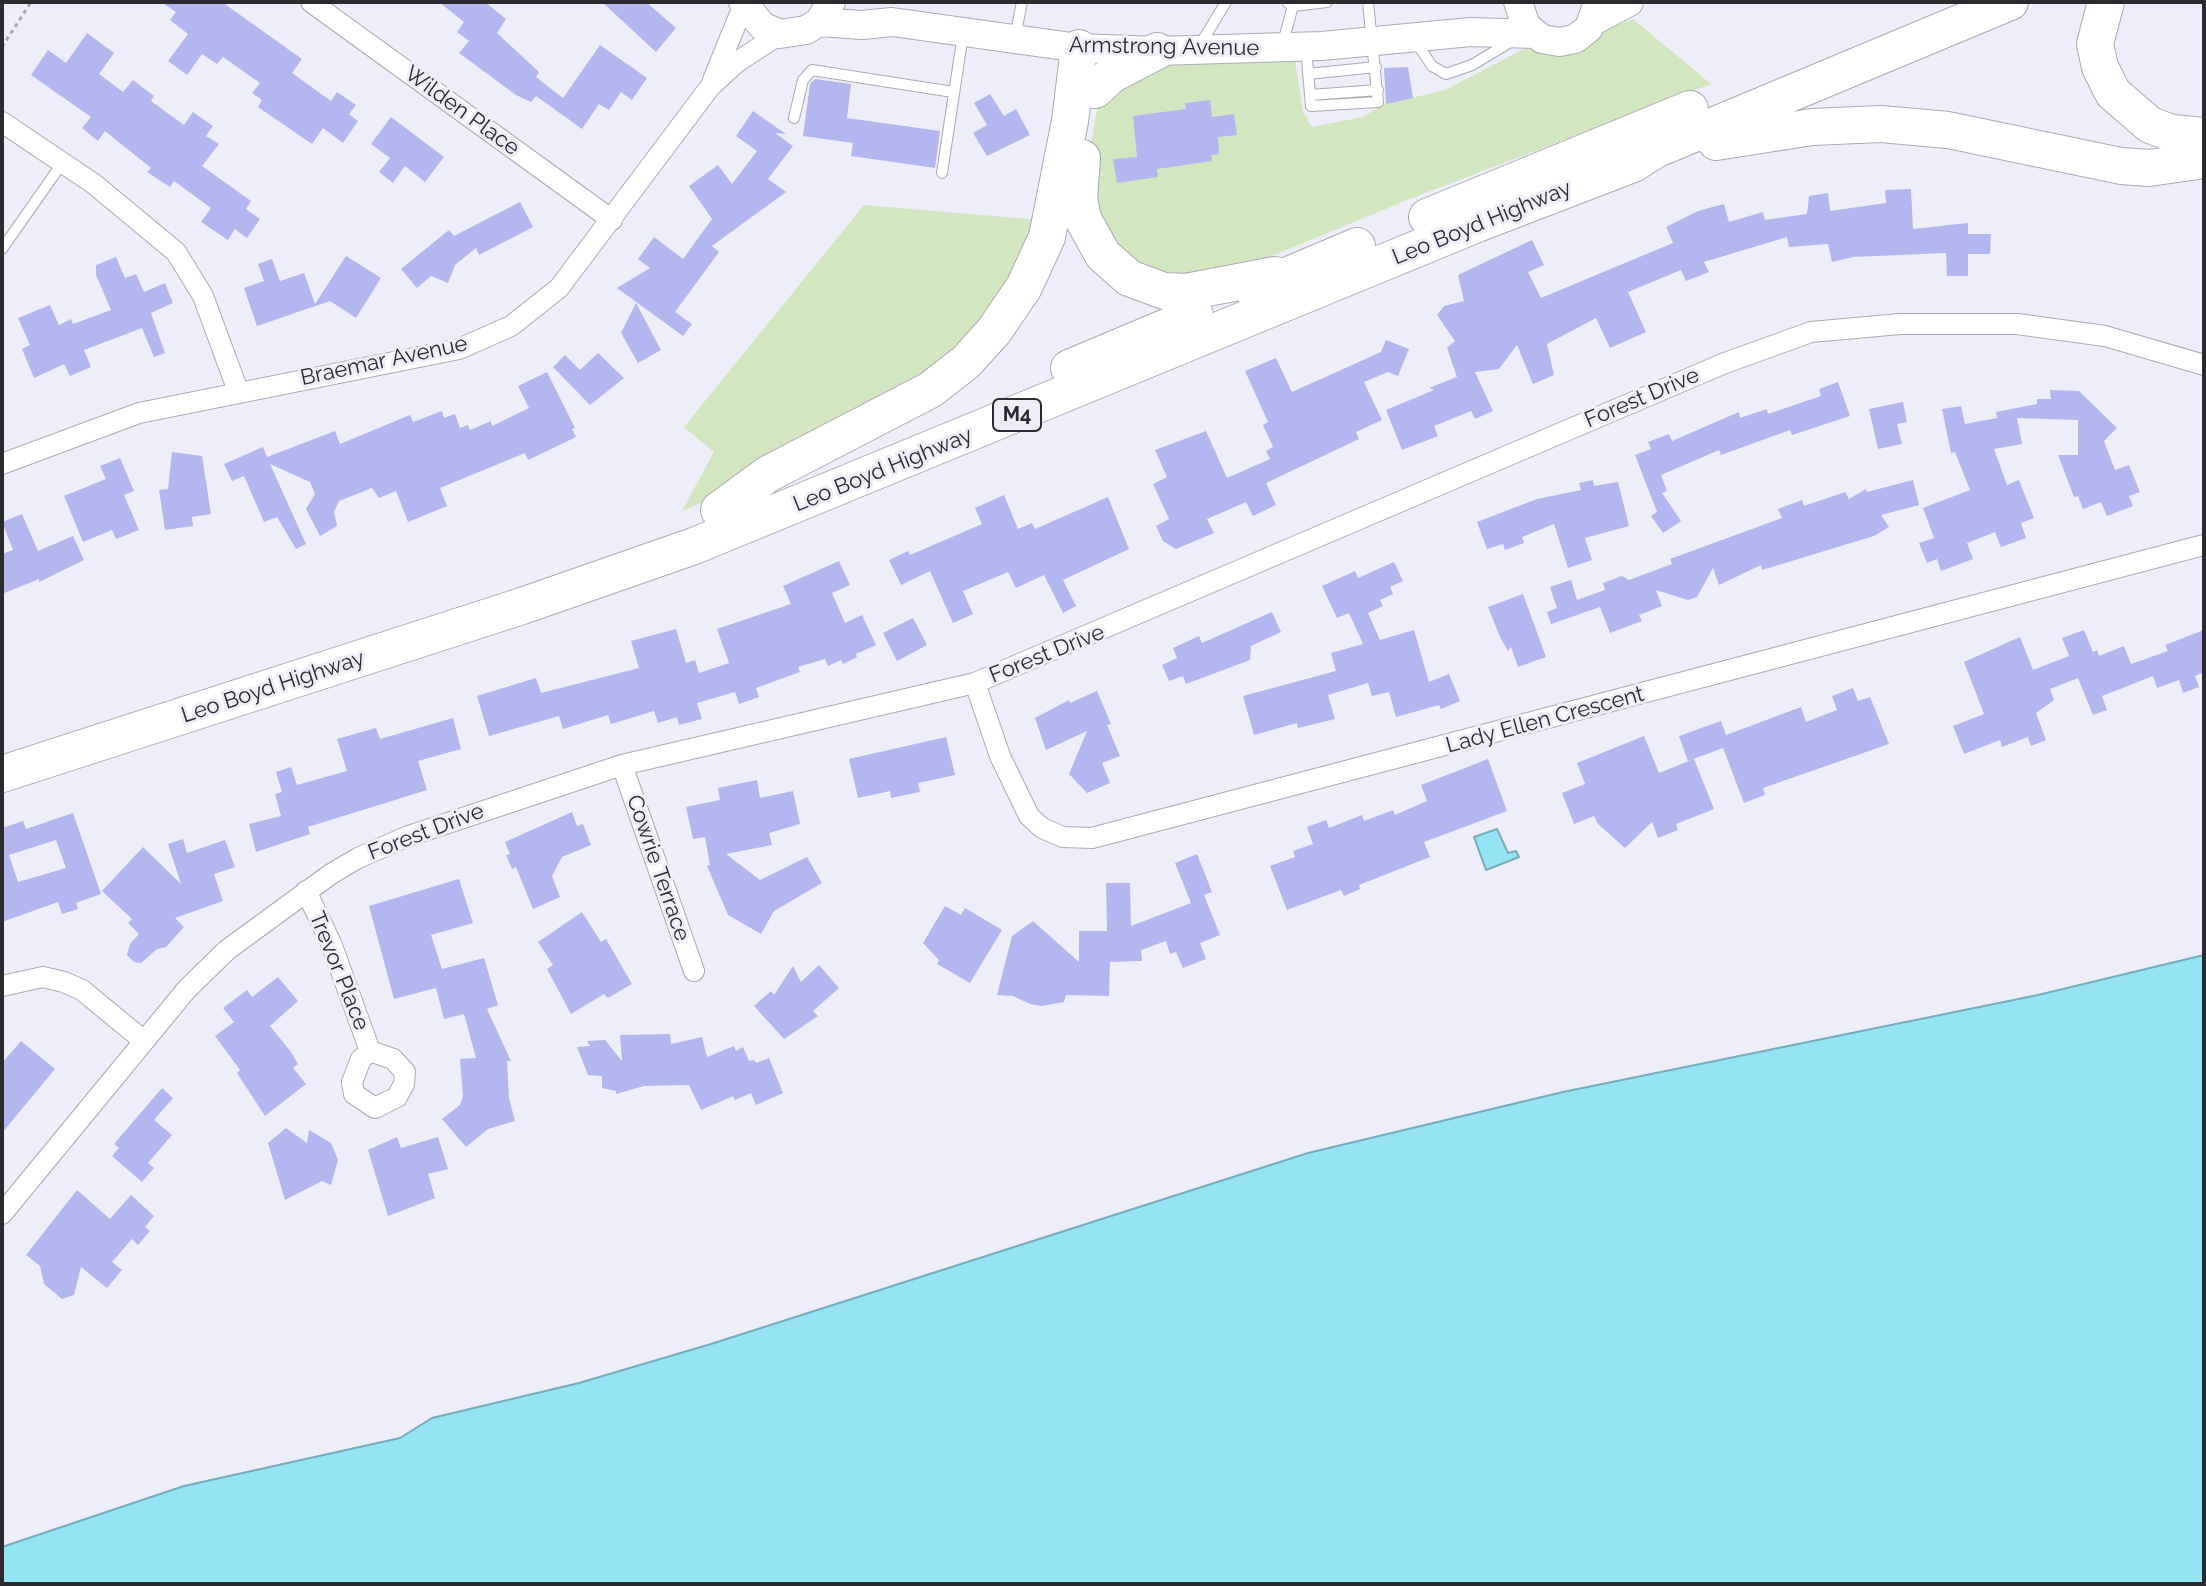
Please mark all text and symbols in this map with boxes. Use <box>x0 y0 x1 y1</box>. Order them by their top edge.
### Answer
street label: Armstrong Avenue <box>1069 32 1259 62</box>
street label: Wilden Place <box>399 61 525 161</box>
street label: Leo Boyd Highway <box>1389 175 1575 271</box>
street label: Braemar Avenue <box>298 330 470 392</box>
street label: Forest Drive <box>1581 362 1703 434</box>
road number: M4 <box>993 399 1041 431</box>
street label: Leo Boyd Highway <box>790 422 976 518</box>
street label: Forest Drive <box>986 619 1108 689</box>
street label: Leo Boyd Highway <box>178 645 368 729</box>
street label: Lady Ellen Crescent <box>1443 681 1647 759</box>
street label: Cowrie Terrace <box>621 791 695 945</box>
street label: Forest Drive <box>364 798 488 866</box>
street label: Trevor Place <box>303 908 375 1034</box>

